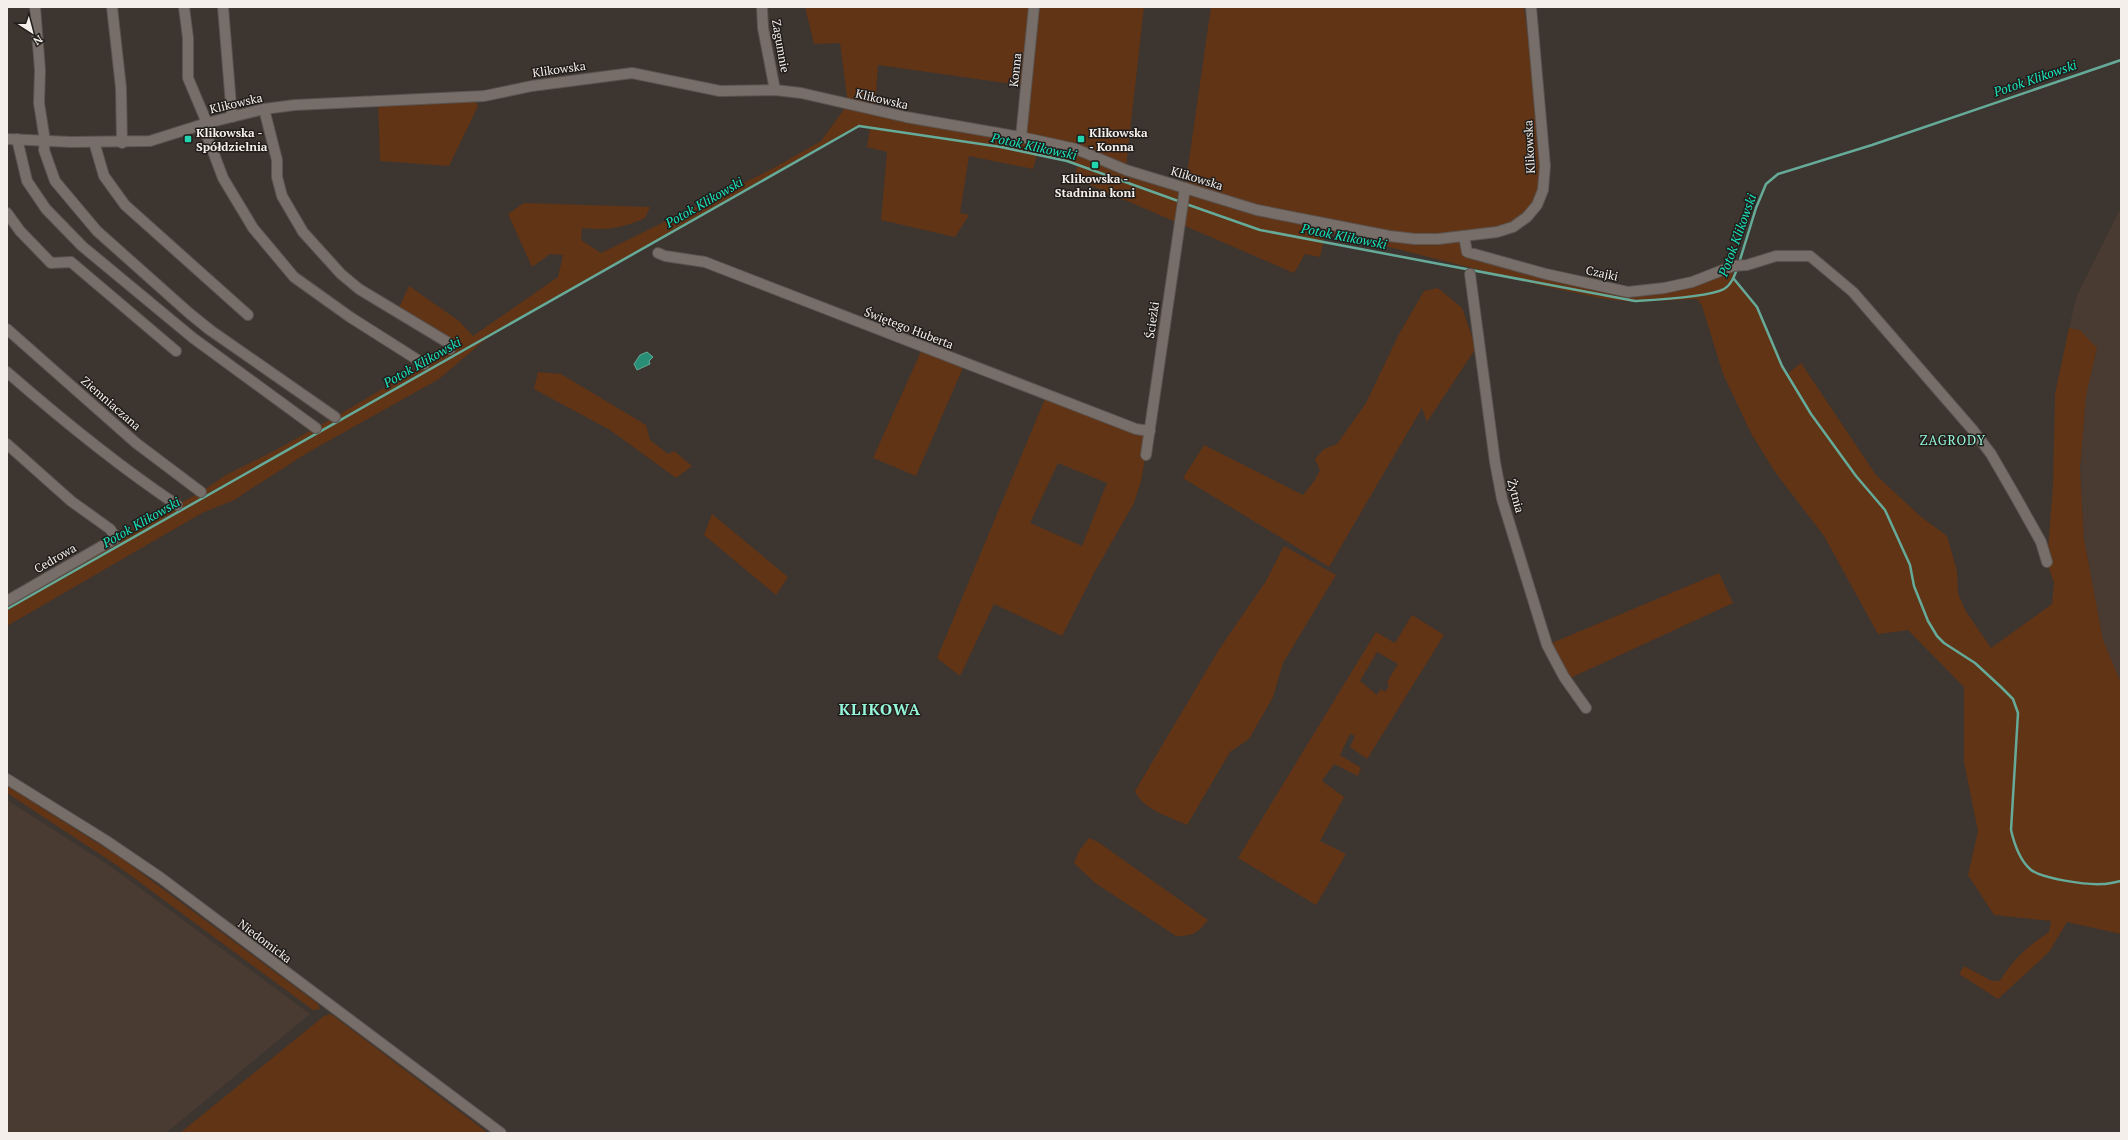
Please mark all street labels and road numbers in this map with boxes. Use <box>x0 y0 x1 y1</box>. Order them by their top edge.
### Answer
street label: Zagumnie <box>769 18 793 74</box>
street label: Konna <box>1006 52 1024 88</box>
street label: Klikowska <box>531 58 587 80</box>
street label: Klikowska <box>854 86 910 112</box>
street label: Klikowska <box>208 90 264 116</box>
street label: Klikowska <box>1520 120 1538 174</box>
street label: Klikowska <box>1169 163 1225 193</box>
street label: Czajki <box>1584 262 1620 284</box>
street label: Ścieżki <box>1142 300 1162 339</box>
street label: Świętego Huberta <box>862 304 956 352</box>
street label: Ziemniaczana <box>78 373 144 433</box>
street label: Żytnia <box>1504 478 1528 514</box>
street label: Cedrowa <box>31 540 79 576</box>
street label: Niedomicka <box>235 916 295 966</box>

